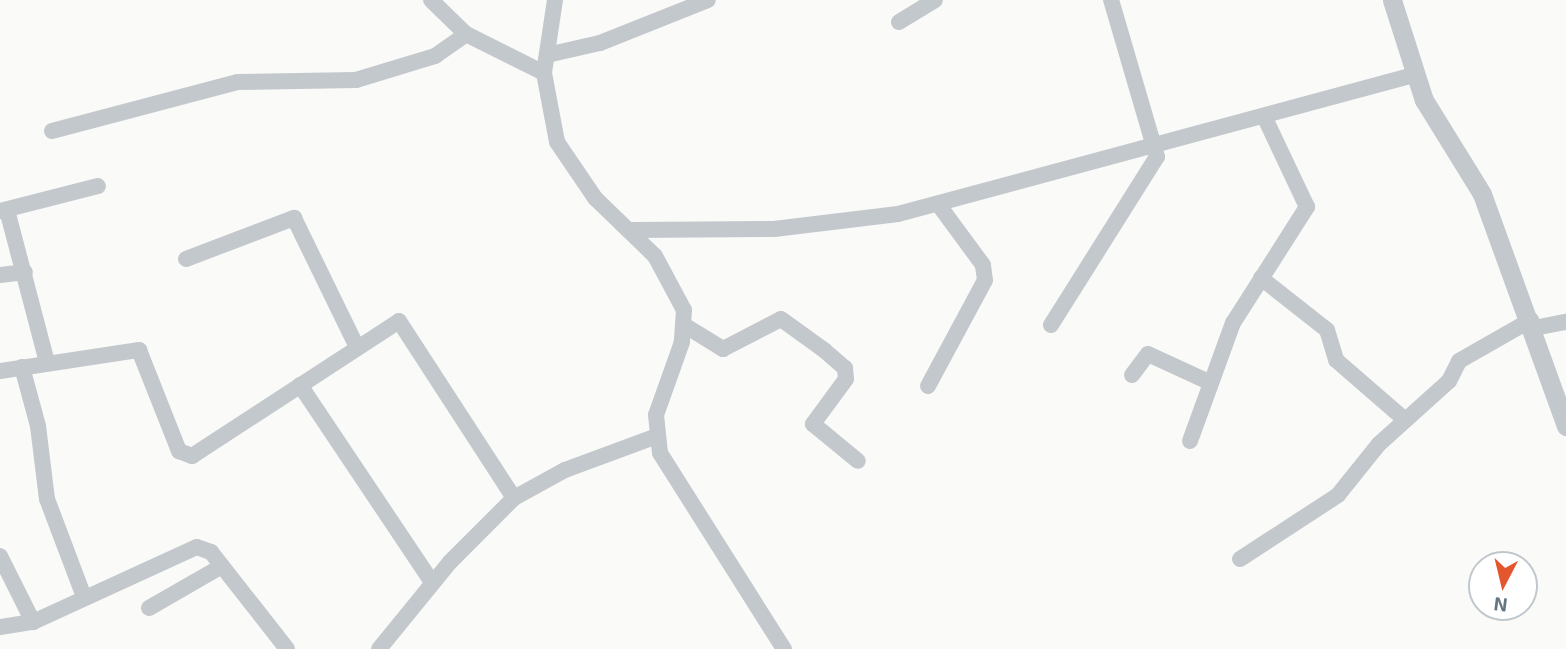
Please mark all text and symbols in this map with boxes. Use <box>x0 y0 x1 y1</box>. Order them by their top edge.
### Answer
north arrow <box>1468 551 1538 621</box>
text: N <box>1492 593 1509 618</box>

